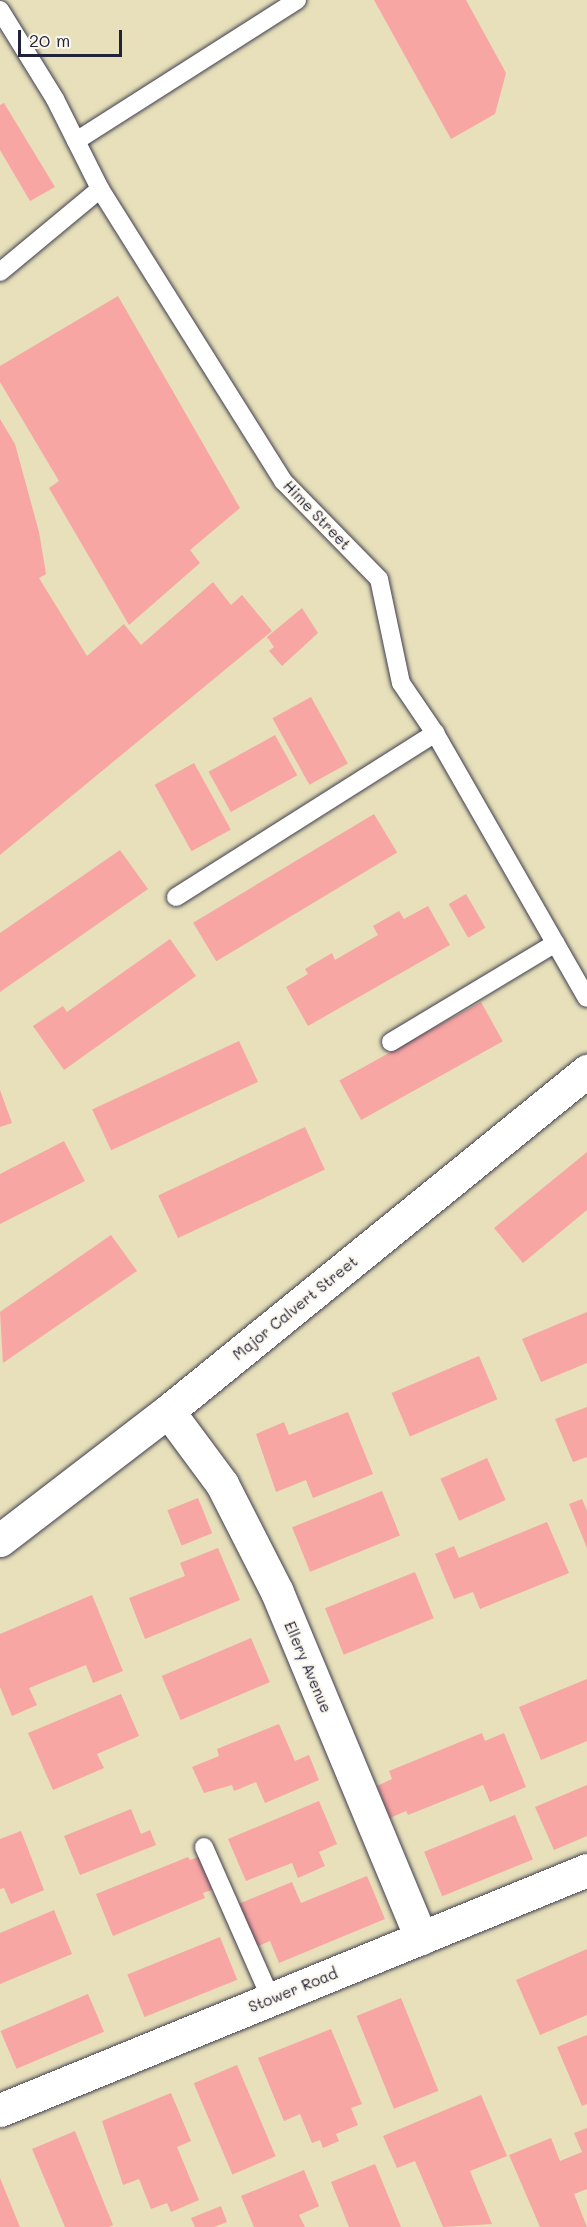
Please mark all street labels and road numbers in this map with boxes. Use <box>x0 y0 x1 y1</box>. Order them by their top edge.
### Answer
street label: Hime Street <box>280 477 354 553</box>
street label: Major Calvert Street <box>229 1252 361 1364</box>
street label: Ellery Avenue <box>281 1619 335 1715</box>
street label: Stower Road <box>246 1964 340 2016</box>

